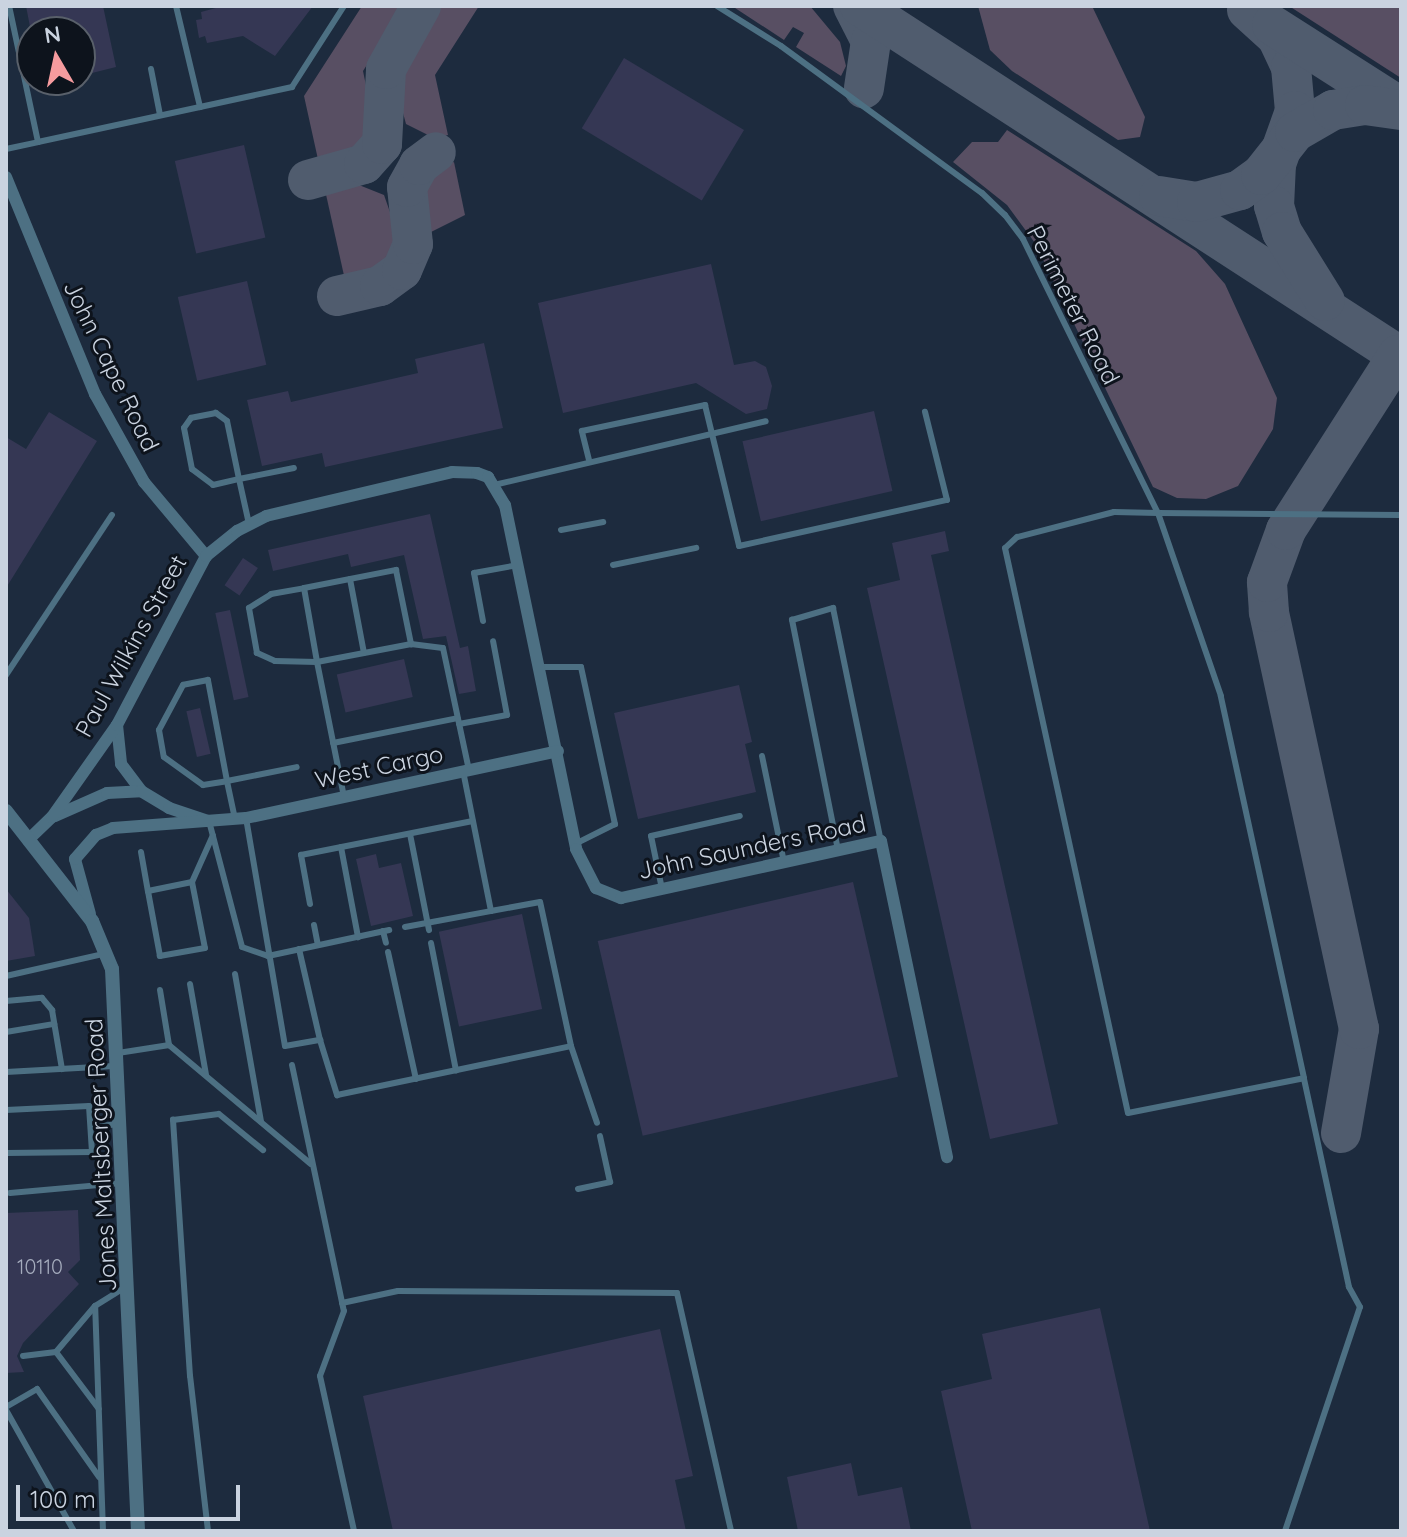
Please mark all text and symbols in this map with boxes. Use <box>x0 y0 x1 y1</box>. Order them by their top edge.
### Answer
north arrow <box>16 16 96 96</box>
text: N <box>42 19 63 49</box>
street label: Perimeter Road <box>1021 221 1125 389</box>
street label: John Cape Road <box>57 276 165 456</box>
street label: Paul Wilkins Street <box>69 550 193 742</box>
street label: West Cargo <box>312 739 446 795</box>
street label: John Saunders Road <box>635 809 869 885</box>
street label: Jones Maltsberger Road <box>79 1018 123 1292</box>
house number: 10110 <box>17 1254 63 1278</box>
scale bar <box>20 1469 244 1519</box>
text: 100 m <box>30 1484 96 1514</box>

